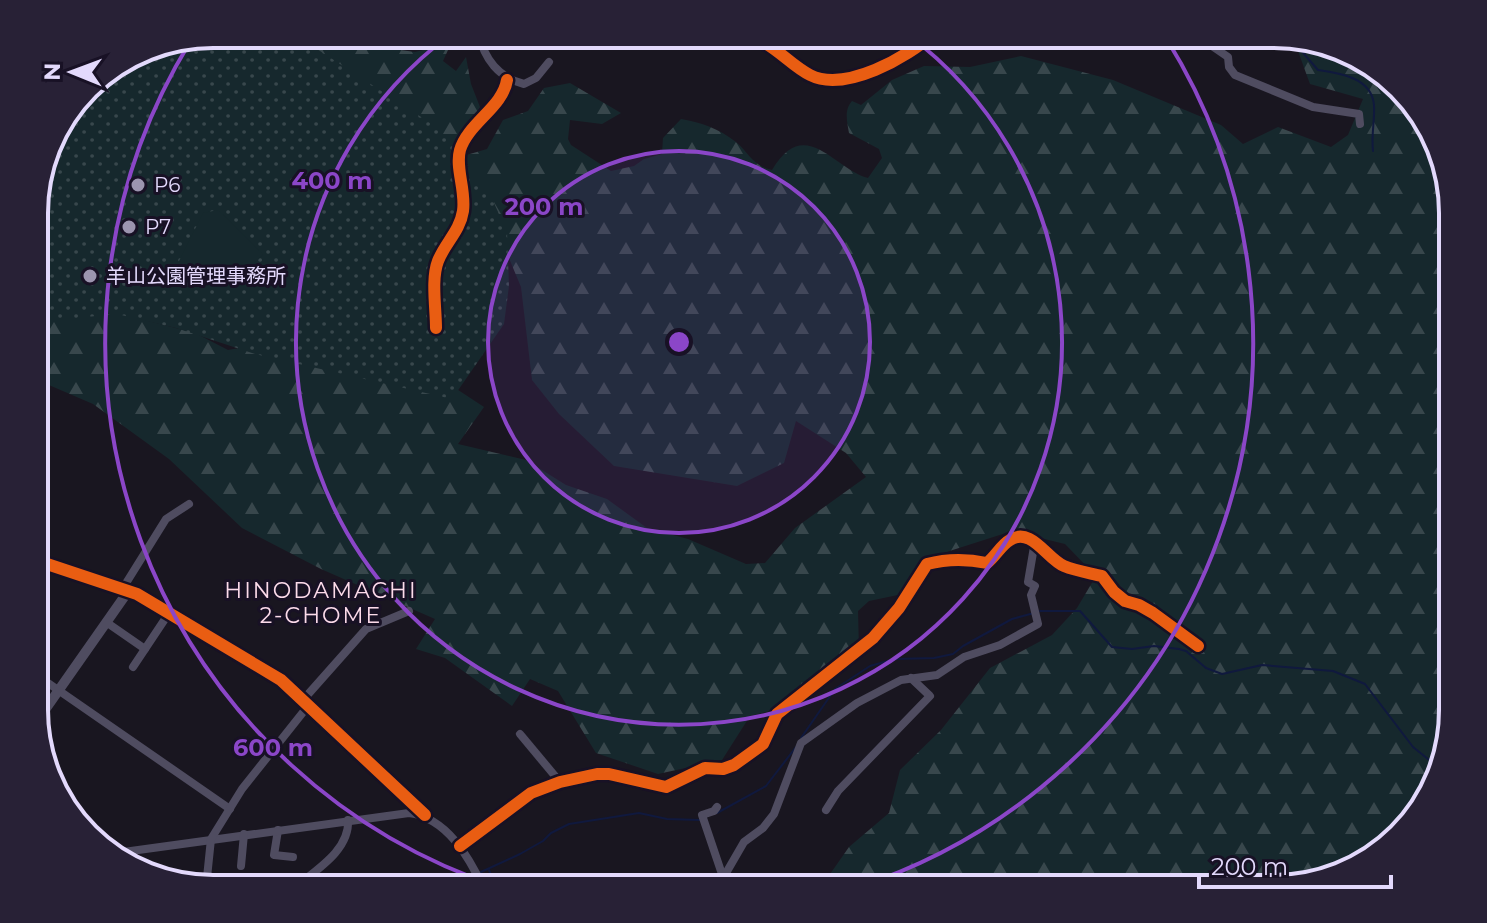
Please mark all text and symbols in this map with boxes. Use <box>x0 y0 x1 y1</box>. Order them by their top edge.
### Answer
north arrow <box>32 32 112 112</box>
text: N <box>39 63 66 81</box>
text: 400 m <box>291 166 373 195</box>
place label: P6 <box>154 173 181 197</box>
marker: P6 <box>129 176 147 194</box>
text: 200 m <box>505 192 583 221</box>
place label: P7 <box>145 215 171 239</box>
marker: P7 <box>120 218 138 236</box>
place label: 羊山公園管理事務所 <box>106 264 286 288</box>
marker: 羊山公園管理事務所 <box>81 267 99 285</box>
centre of rings <box>665 328 693 356</box>
district label: HINODAMACHI 2-CHOME <box>224 577 418 629</box>
text: 600 m <box>233 733 313 762</box>
scale bar <box>1199 839 1391 889</box>
text: 200 m <box>1211 852 1288 881</box>

